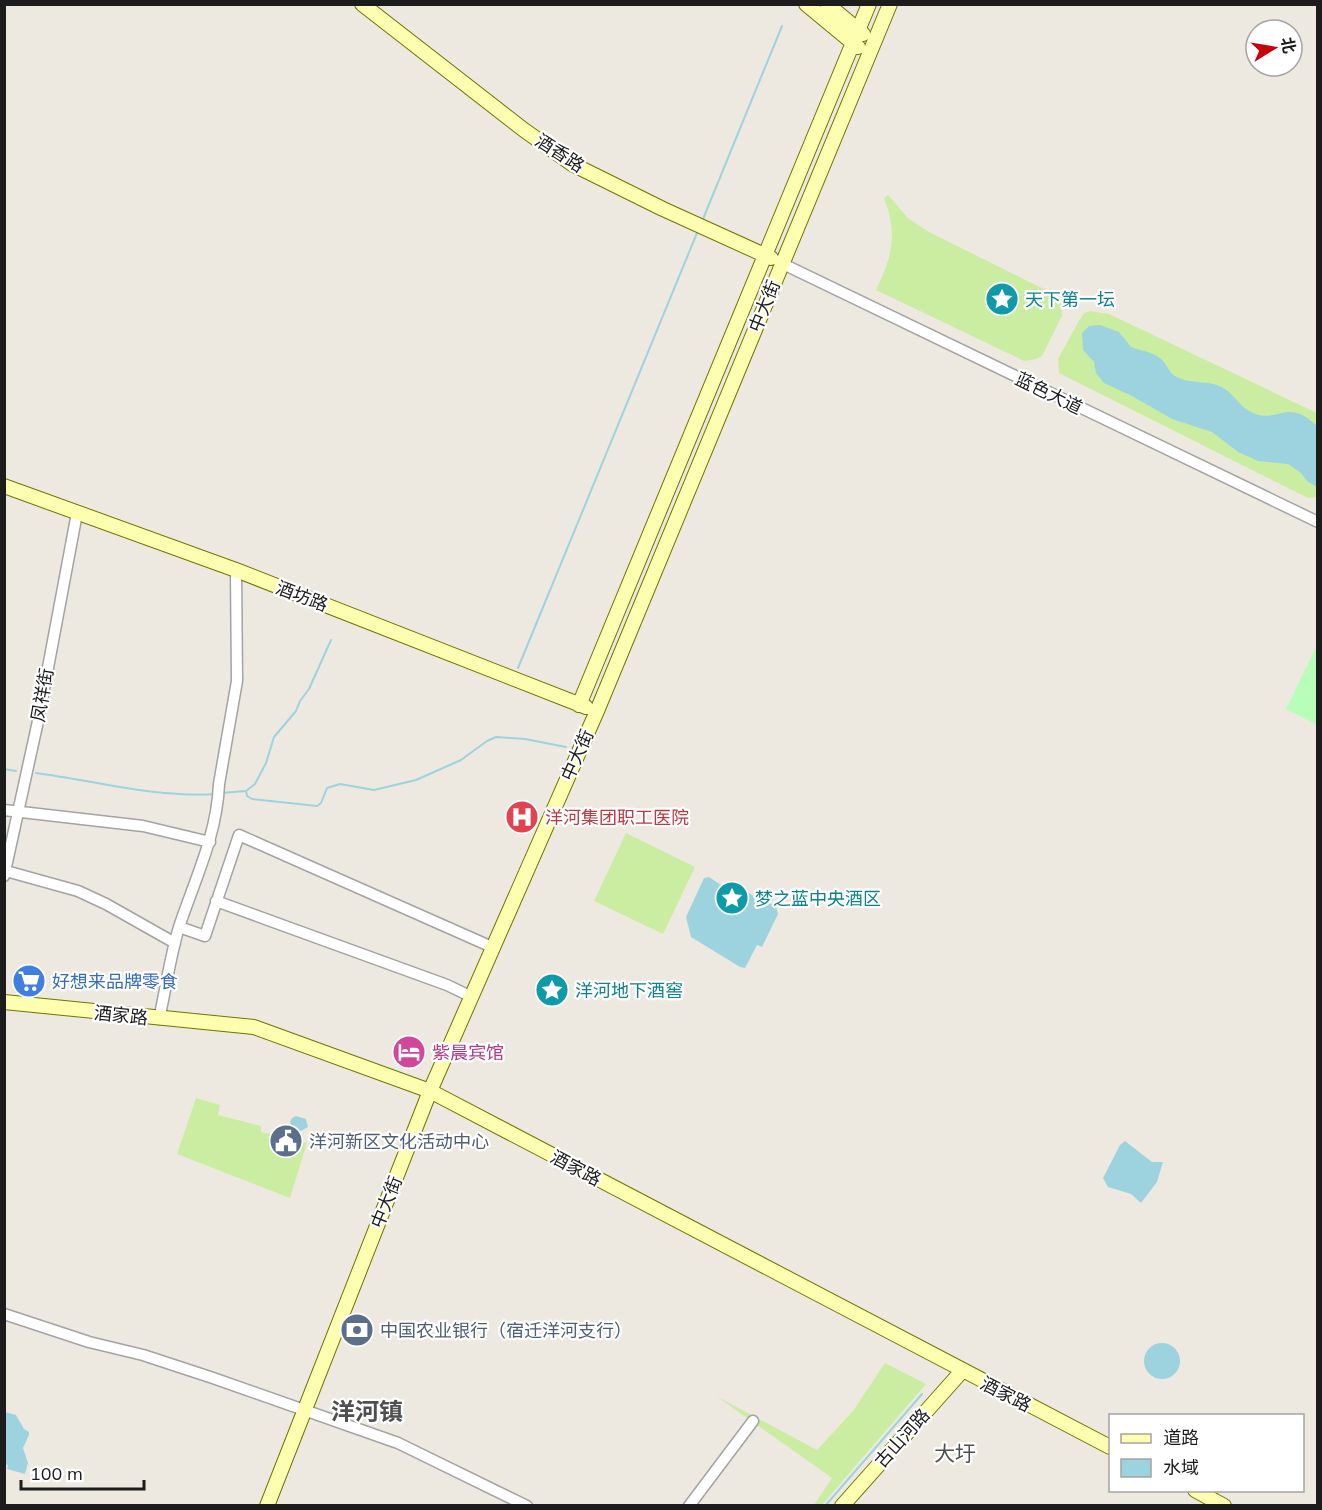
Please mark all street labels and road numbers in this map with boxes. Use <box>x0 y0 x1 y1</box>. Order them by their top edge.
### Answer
street label: 酒香路 <box>531 129 589 177</box>
street label: 中大街 <box>743 277 785 335</box>
street label: 蓝色大道 <box>1012 367 1086 419</box>
street label: 酒坊路 <box>273 576 331 616</box>
street label: 凤祥街 <box>26 666 58 724</box>
street label: 中大街 <box>556 726 598 784</box>
street label: 酒家路 <box>93 1001 149 1029</box>
street label: 酒家路 <box>547 1145 605 1191</box>
street label: 中大街 <box>365 1173 407 1231</box>
street label: 酒家路 <box>977 1371 1035 1417</box>
street label: 古山河路 <box>869 1404 935 1472</box>

